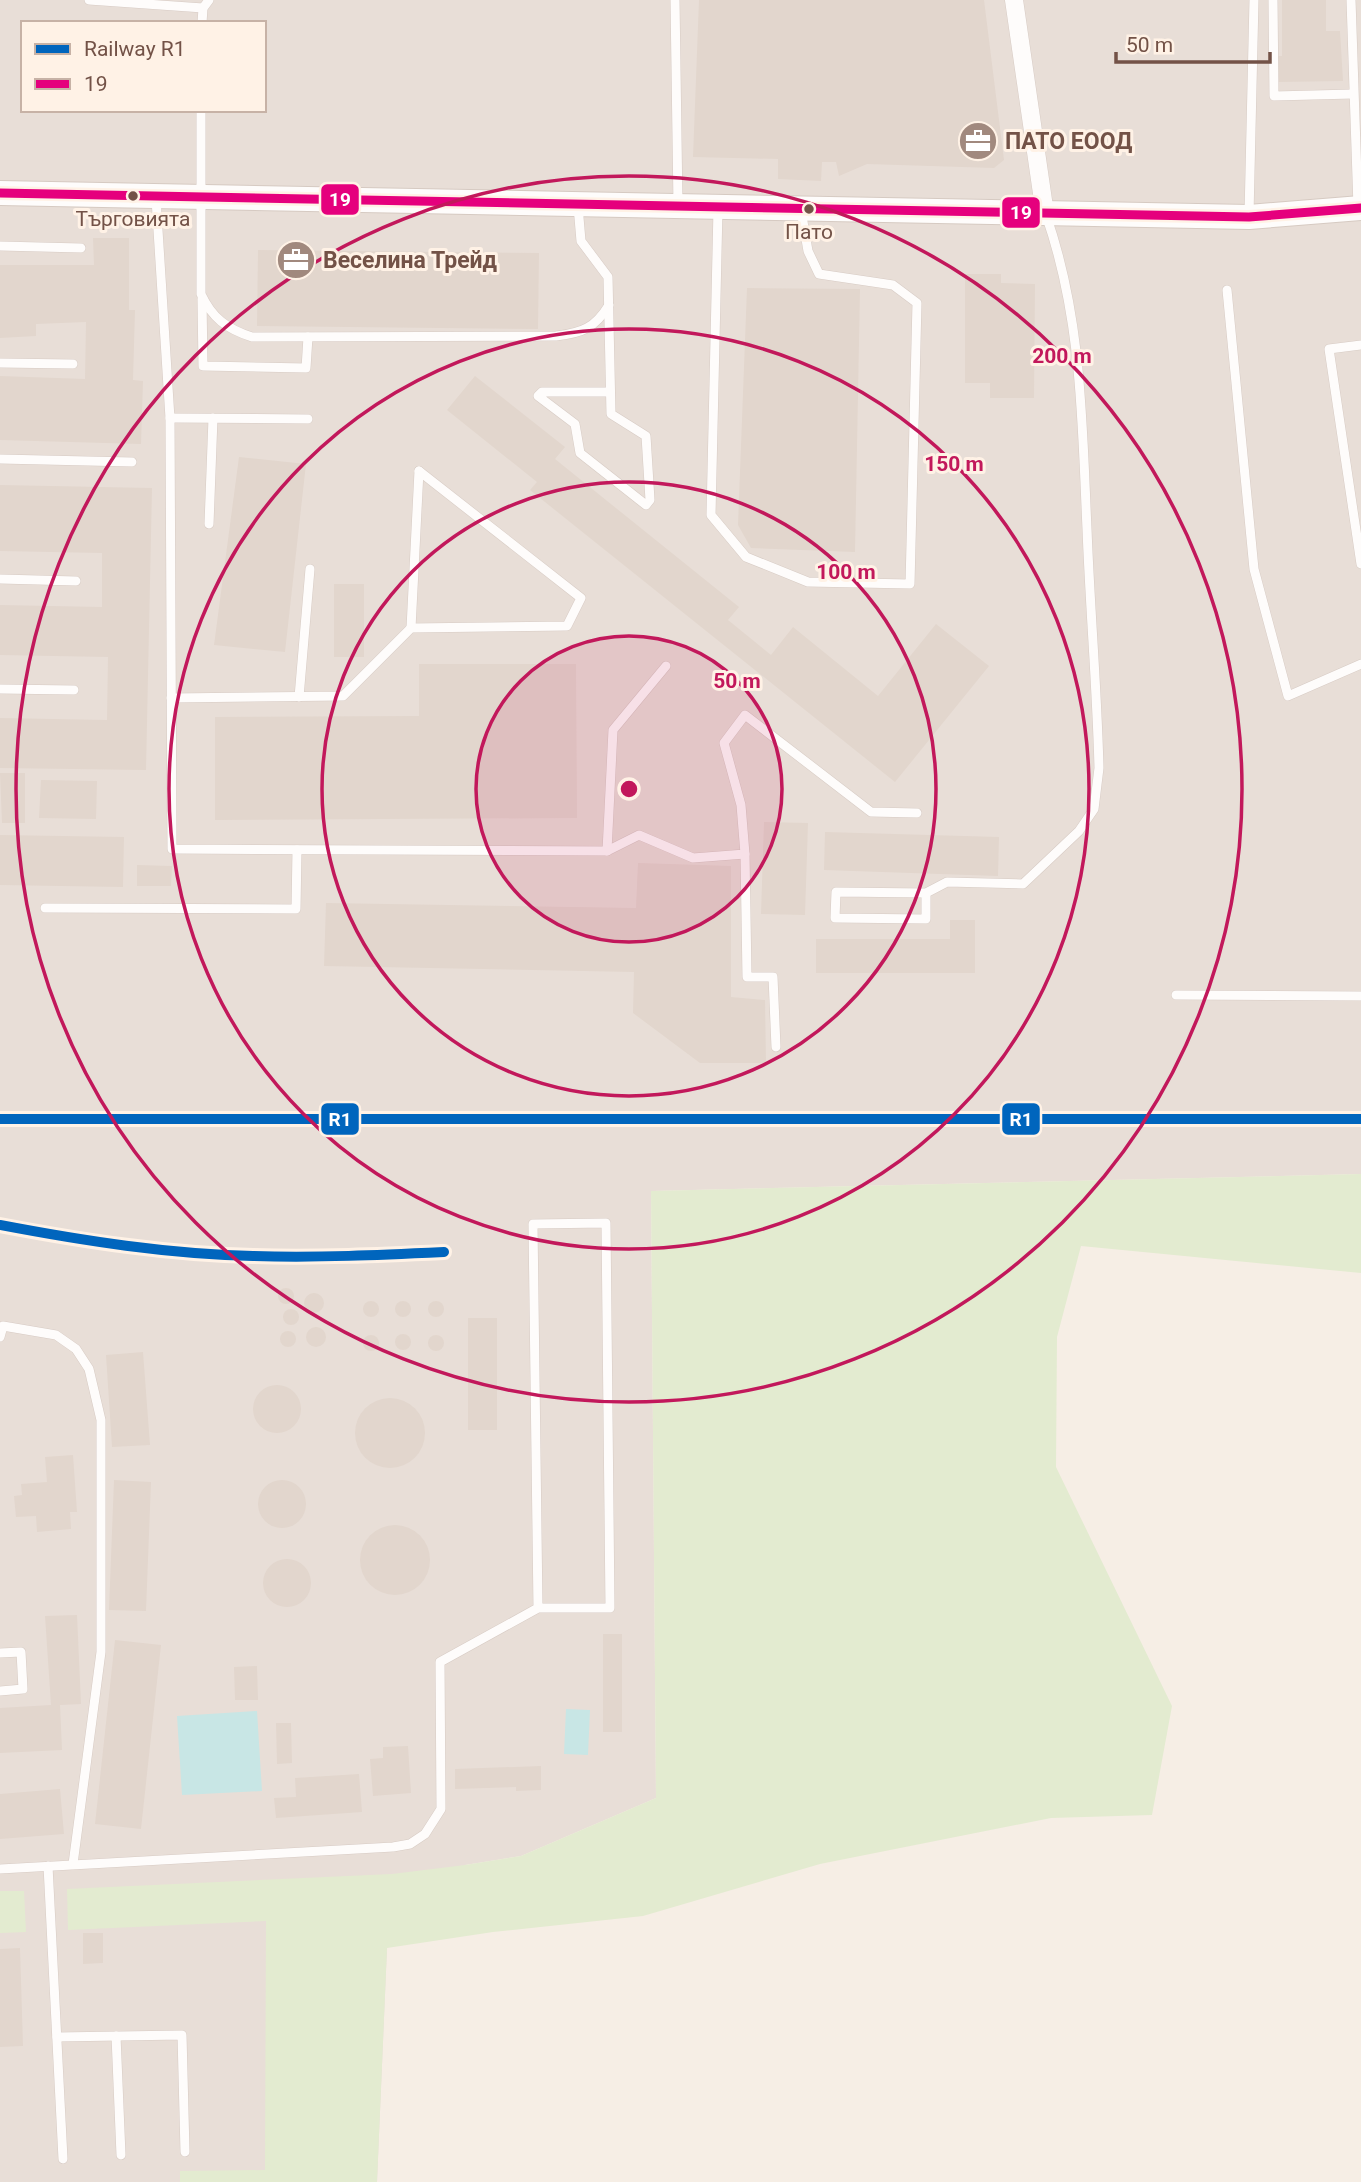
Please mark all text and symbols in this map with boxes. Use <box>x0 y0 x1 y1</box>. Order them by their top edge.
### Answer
legend <box>21 21 266 112</box>
scale bar <box>1116 21 1270 65</box>
text: 50 m <box>1126 33 1173 57</box>
text: Railway R1 <box>84 37 186 61</box>
text: 19 <box>84 72 108 96</box>
office icon: ПАТО ЕООД <box>957 120 999 162</box>
place label: ПАТО ЕООД <box>1005 128 1132 155</box>
line badge: 19 <box>320 183 360 216</box>
text: 19 <box>329 188 351 211</box>
marker: Търговията <box>126 189 140 203</box>
line badge: 19 <box>1001 196 1041 229</box>
text: 19 <box>1010 201 1032 224</box>
marker: Пато <box>802 202 816 216</box>
place label: Търговията <box>76 207 190 231</box>
place label: Пато <box>785 220 833 244</box>
office icon: Веселина Трейд <box>275 239 317 281</box>
place label: Веселина Трейд <box>323 247 498 274</box>
text: 200 m <box>1032 344 1092 368</box>
text: 150 m <box>924 452 984 476</box>
text: 100 m <box>816 560 876 584</box>
text: 50 m <box>713 669 761 693</box>
centre of rings <box>617 777 641 801</box>
line badge: R1 <box>320 1102 360 1136</box>
line badge: R1 <box>1001 1102 1041 1136</box>
text: R1 <box>328 1108 352 1131</box>
text: R1 <box>1009 1108 1033 1131</box>

